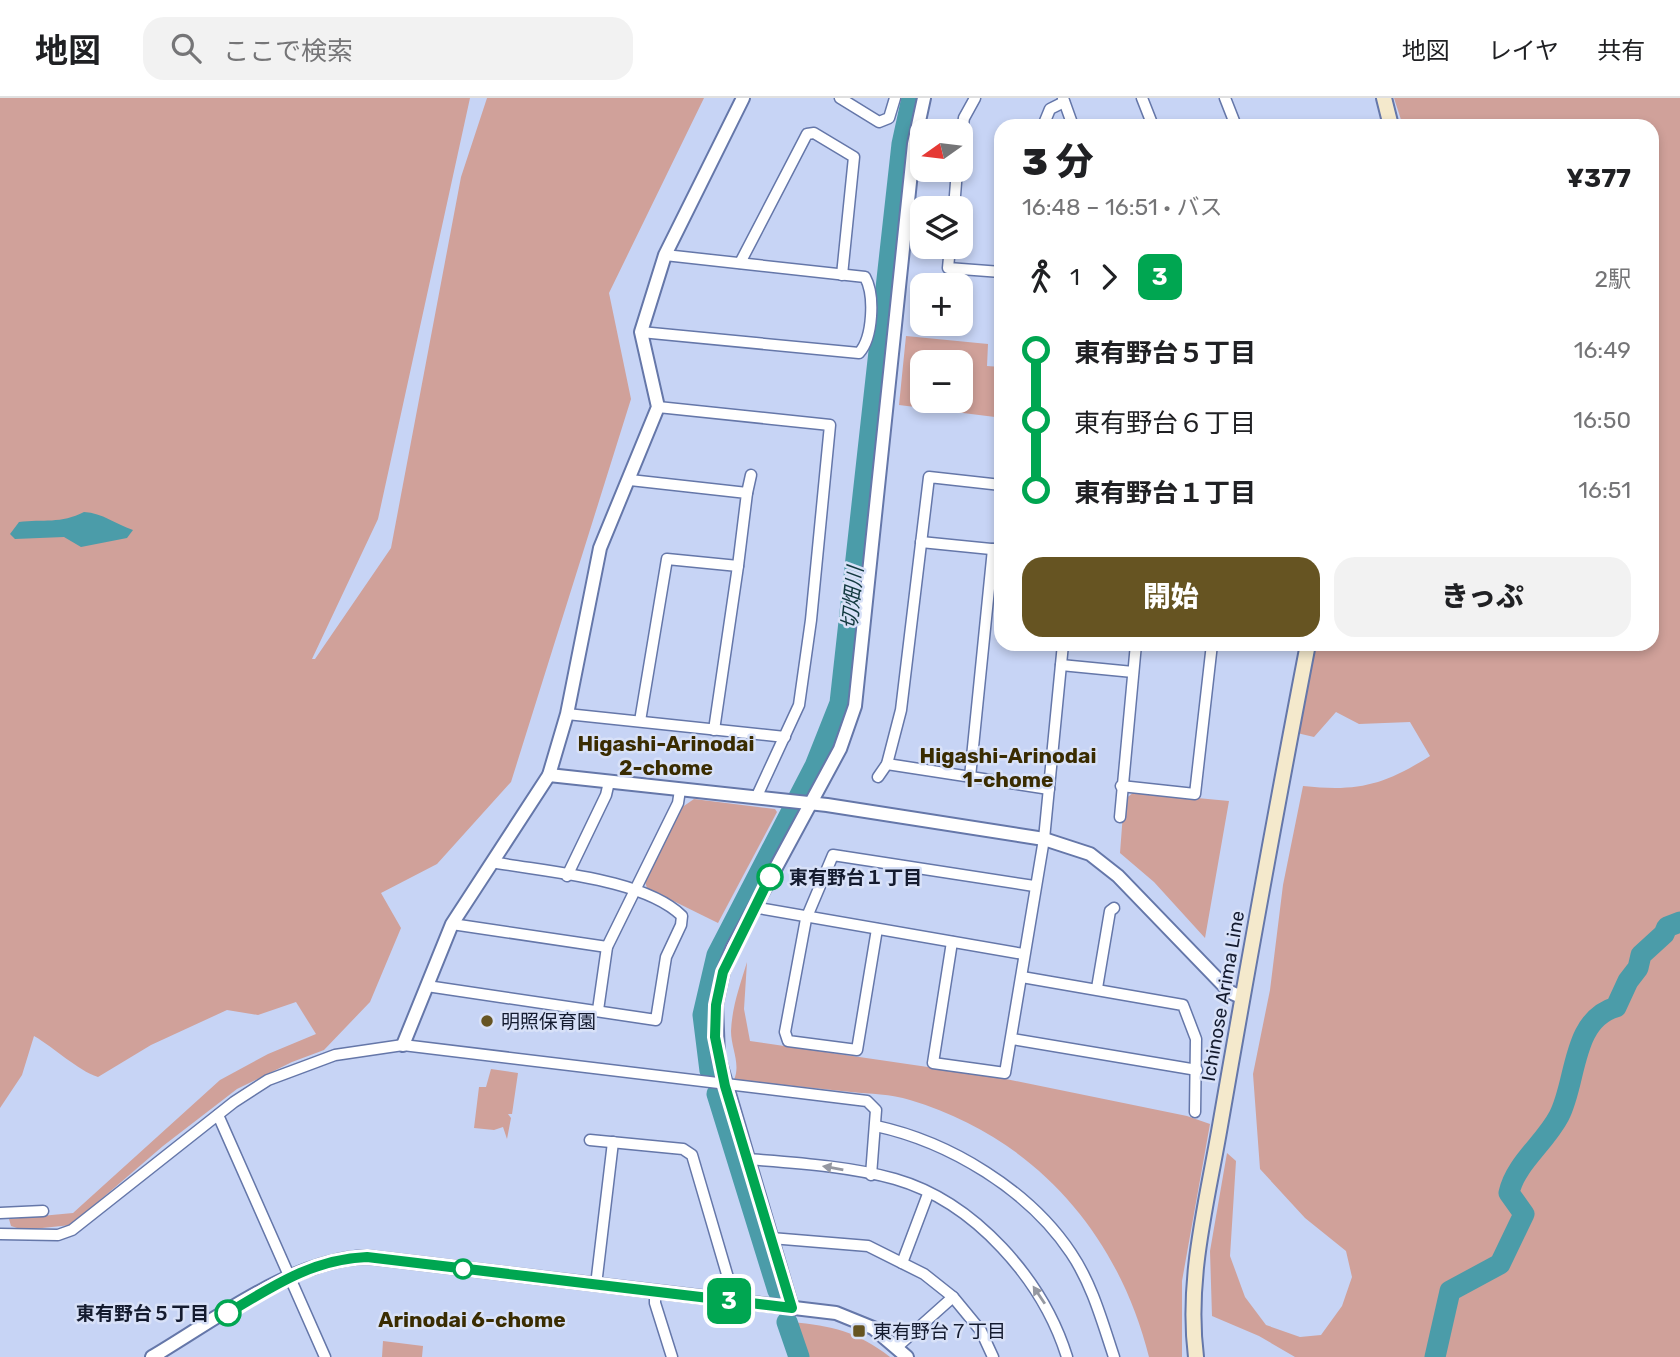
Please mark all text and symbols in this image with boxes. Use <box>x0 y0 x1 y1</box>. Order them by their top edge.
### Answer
search box <box>143 17 633 80</box>
icon: search <box>167 29 205 67</box>
text: 地図 <box>35 31 101 70</box>
text: ここで検索 <box>223 36 353 67</box>
text: 地図 <box>1402 37 1450 65</box>
text: レイヤ <box>1488 37 1559 65</box>
text: 共有 <box>1597 37 1645 65</box>
north arrow <box>910 119 973 182</box>
map controls <box>910 119 973 413</box>
text: 3 分 <box>1022 139 1094 185</box>
text: ¥377 <box>1566 163 1631 194</box>
text: 16:48 – 16:51 · バス <box>1022 193 1223 221</box>
button: layers <box>910 196 973 259</box>
icon: walk <box>1022 258 1060 296</box>
icon: forward <box>1090 258 1128 296</box>
text: 1 <box>1070 263 1080 291</box>
text: 3 <box>1152 263 1168 291</box>
text: 2駅 <box>1594 265 1631 293</box>
button: + <box>910 273 973 336</box>
text: 16:49 <box>1574 336 1631 364</box>
text: 東有野台５丁目 <box>1074 338 1256 369</box>
button: − <box>910 350 973 413</box>
text: 16:50 <box>1573 406 1631 434</box>
text: 東有野台６丁目 <box>1074 408 1256 439</box>
text: 16:51 <box>1578 476 1631 504</box>
text: 東有野台１丁目 <box>1074 478 1256 509</box>
button: 開始 <box>1022 557 1320 637</box>
button: きっぷ <box>1334 557 1631 637</box>
water label: 切畑川 <box>836 563 868 631</box>
district label: Higashi-Arinodai 2-chome <box>578 731 754 780</box>
district label: Higashi-Arinodai 1-chome <box>920 743 1096 792</box>
marker: 東有野台１丁目 <box>757 864 783 890</box>
place label: 東有野台１丁目 <box>789 866 922 889</box>
street label: Ichinose Arima Line <box>1197 909 1249 1083</box>
place label: 明照保育園 <box>501 1010 596 1033</box>
marker: 明照保育園 <box>479 1013 495 1029</box>
one-way arrow <box>821 1162 843 1173</box>
unlabelled marker <box>453 1259 473 1279</box>
line badge: 3 <box>706 1278 752 1324</box>
one-way arrow <box>1032 1286 1046 1304</box>
text: 3 <box>721 1287 737 1315</box>
marker: 東有野台５丁目 <box>215 1300 241 1326</box>
place label: 東有野台５丁目 <box>76 1302 209 1325</box>
district label: Arinodai 6-chome <box>378 1307 566 1332</box>
place label: 東有野台７丁目 <box>873 1320 1006 1343</box>
marker: 東有野台７丁目 <box>851 1323 867 1339</box>

